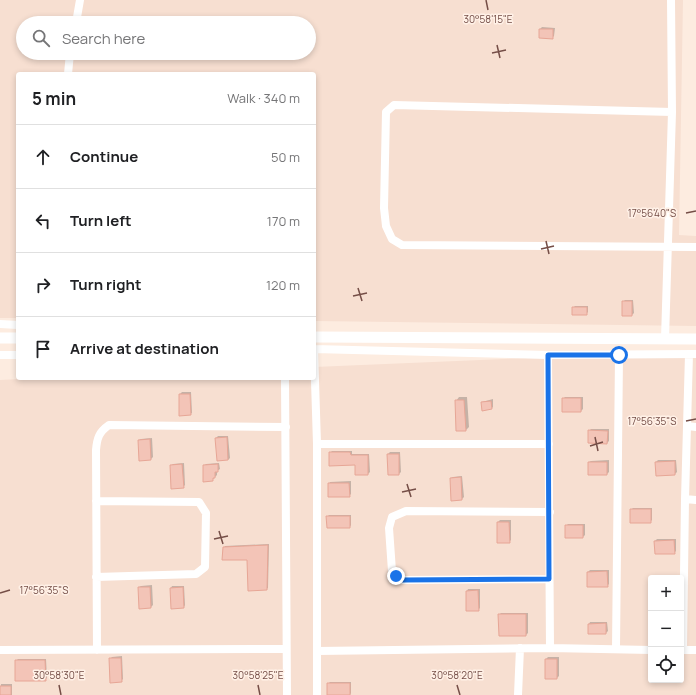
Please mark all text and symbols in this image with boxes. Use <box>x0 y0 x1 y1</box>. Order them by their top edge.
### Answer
text: 30°58'15"E <box>463 12 513 26</box>
search box <box>16 16 316 60</box>
icon: search <box>30 27 52 49</box>
text: Search here <box>62 28 145 49</box>
text: 5 min <box>32 87 76 110</box>
text: Walk · 340 m <box>227 89 300 107</box>
icon: ahead <box>32 146 54 168</box>
text: Continue <box>70 146 138 167</box>
text: 50 m <box>271 148 300 166</box>
text: 17°56'40"S <box>628 206 676 220</box>
icon: left <box>32 210 54 232</box>
text: Turn left <box>70 210 132 231</box>
text: 170 m <box>267 212 300 230</box>
icon: right <box>32 274 54 296</box>
text: Turn right <box>70 274 141 295</box>
text: 120 m <box>266 276 300 294</box>
icon: arrive <box>32 338 54 360</box>
text: Arrive at destination <box>70 338 219 359</box>
route start <box>610 346 628 364</box>
text: 17°56'35"S <box>628 414 676 428</box>
route end <box>387 567 405 585</box>
map controls <box>648 575 684 683</box>
button: + <box>648 575 684 611</box>
text: 17°56'35"S <box>20 583 68 597</box>
button: − <box>648 611 684 647</box>
button: locate <box>648 647 684 683</box>
text: 30°58'30"E <box>33 668 85 682</box>
text: 30°58'25"E <box>233 668 284 682</box>
text: 30°58'20"E <box>431 668 483 682</box>

